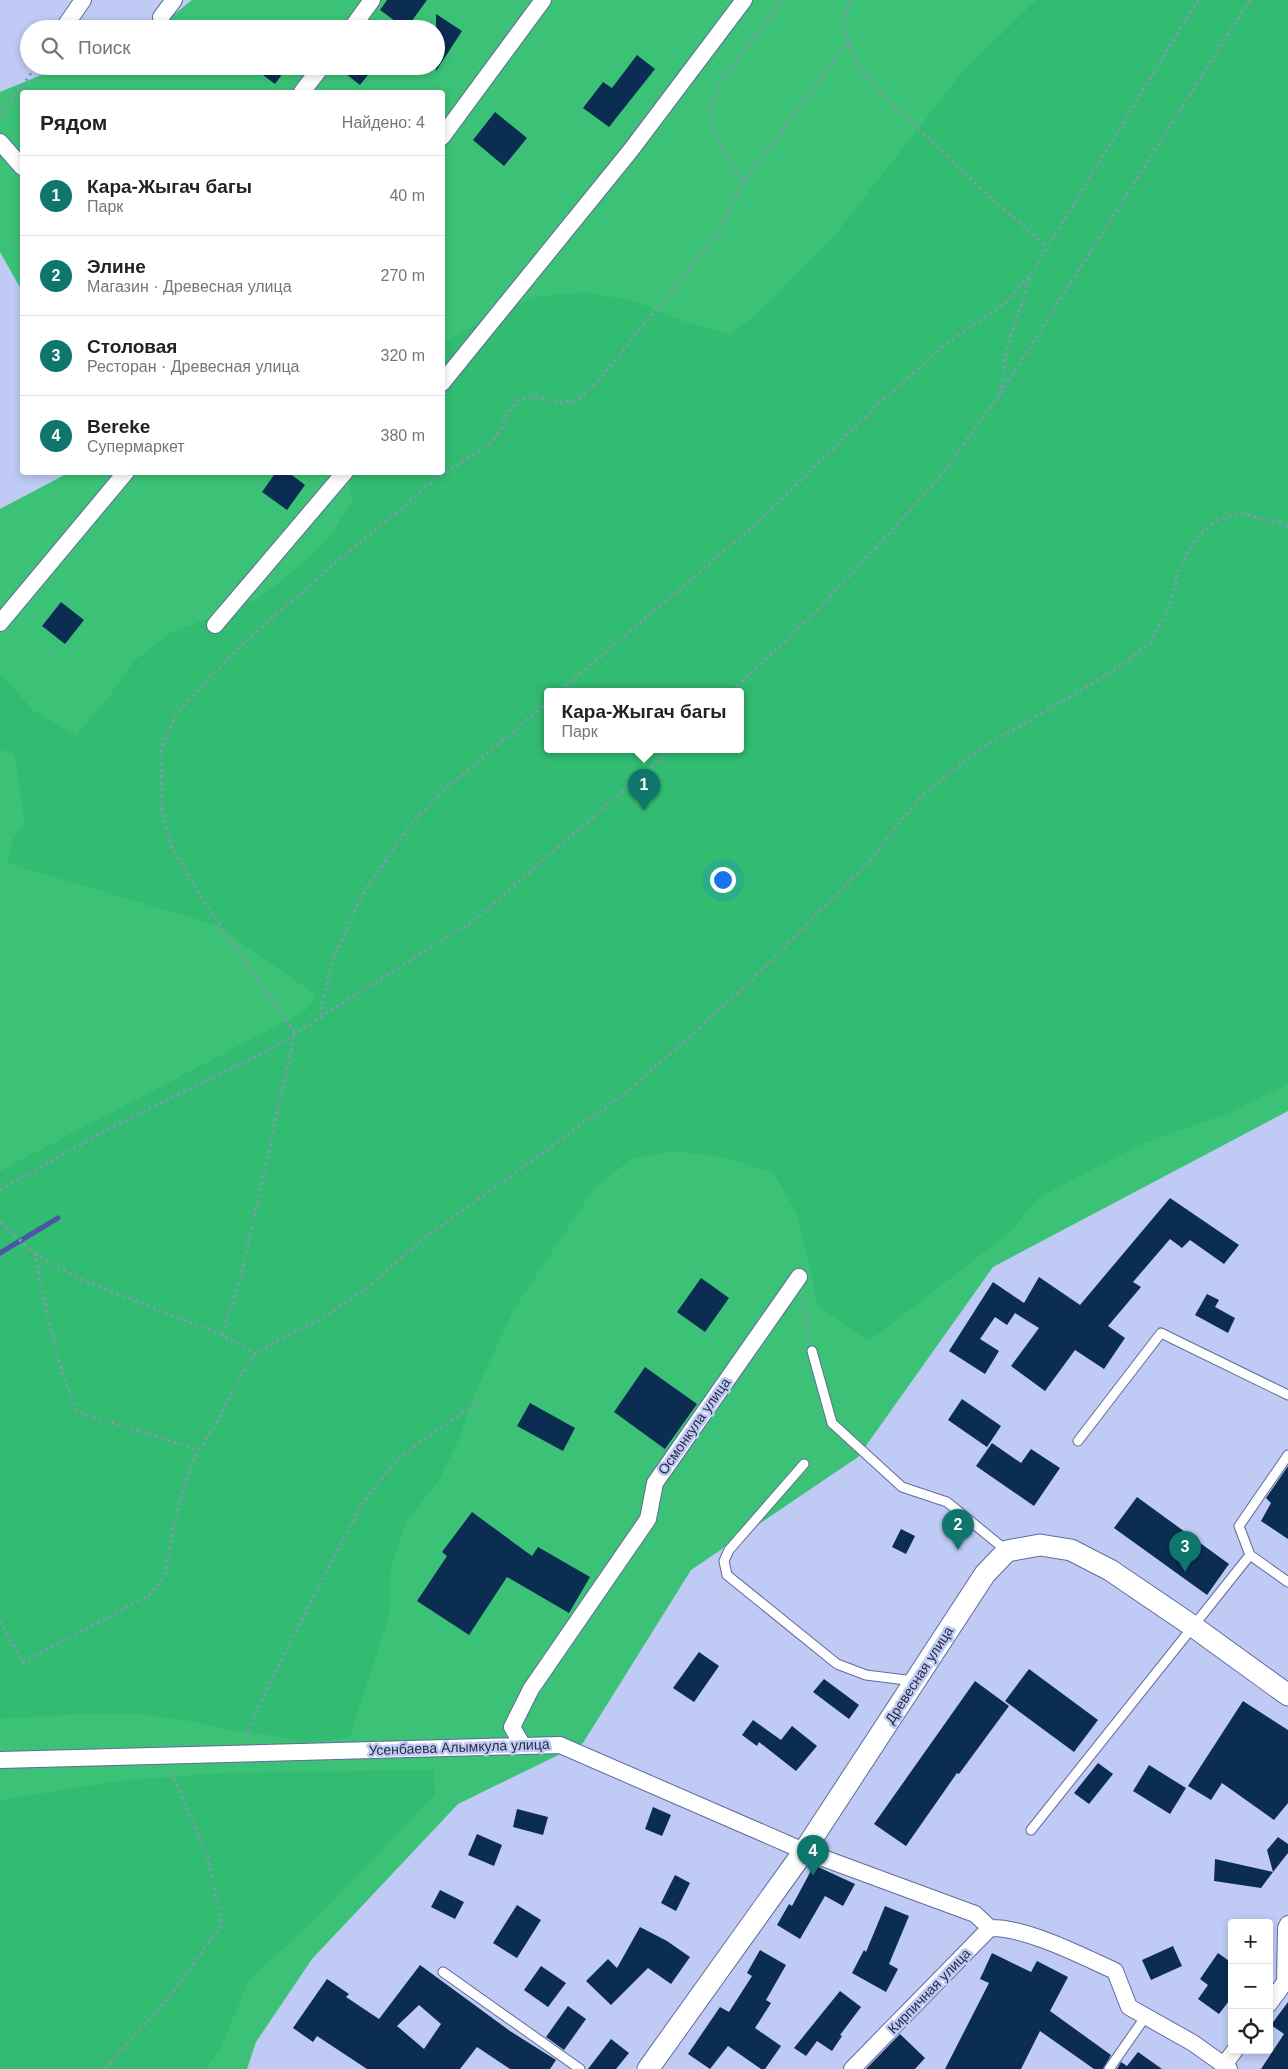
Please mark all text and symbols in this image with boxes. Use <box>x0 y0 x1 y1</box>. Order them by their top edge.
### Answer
search box <box>20 20 445 75</box>
icon: search <box>38 34 66 62</box>
text: Поиск <box>78 37 131 58</box>
text: Рядом <box>40 111 107 134</box>
text: Найдено: 4 <box>342 114 425 131</box>
text: Кара-Жыгач багы <box>87 176 252 197</box>
text: 1 <box>52 187 60 204</box>
text: 40 m <box>389 187 425 204</box>
text: Парк <box>87 198 123 215</box>
text: Элине <box>87 256 146 277</box>
text: 2 <box>52 267 60 284</box>
text: 270 m <box>381 267 425 284</box>
text: Магазин · Древесная улица <box>87 278 292 295</box>
text: Столовая <box>87 336 177 357</box>
text: 3 <box>52 347 60 364</box>
text: 320 m <box>381 347 425 364</box>
text: Ресторан · Древесная улица <box>87 358 299 375</box>
text: Bereke <box>87 416 150 437</box>
text: 4 <box>52 427 60 444</box>
text: 380 m <box>381 427 425 444</box>
text: Супермаркет <box>87 438 185 455</box>
popup <box>544 688 744 753</box>
text: Кара-Жыгач багы <box>561 701 727 722</box>
text: Парк <box>561 723 598 740</box>
pin: 1 <box>628 769 660 810</box>
your location <box>710 867 736 893</box>
street label: Осмонкула улица <box>655 1374 733 1477</box>
pin: 2 <box>942 1509 974 1550</box>
pin: 3 <box>1169 1531 1201 1572</box>
street label: Древесная улица <box>882 1623 956 1727</box>
street label: Усенбаева Алымкула улица <box>368 1736 550 1758</box>
pin: 4 <box>797 1835 829 1876</box>
map controls <box>1228 1919 1273 2054</box>
button: + <box>1228 1919 1273 1964</box>
street label: Кирпичная улица <box>884 1945 974 2037</box>
button: − <box>1228 1964 1273 2009</box>
button: locate <box>1228 2009 1273 2054</box>

